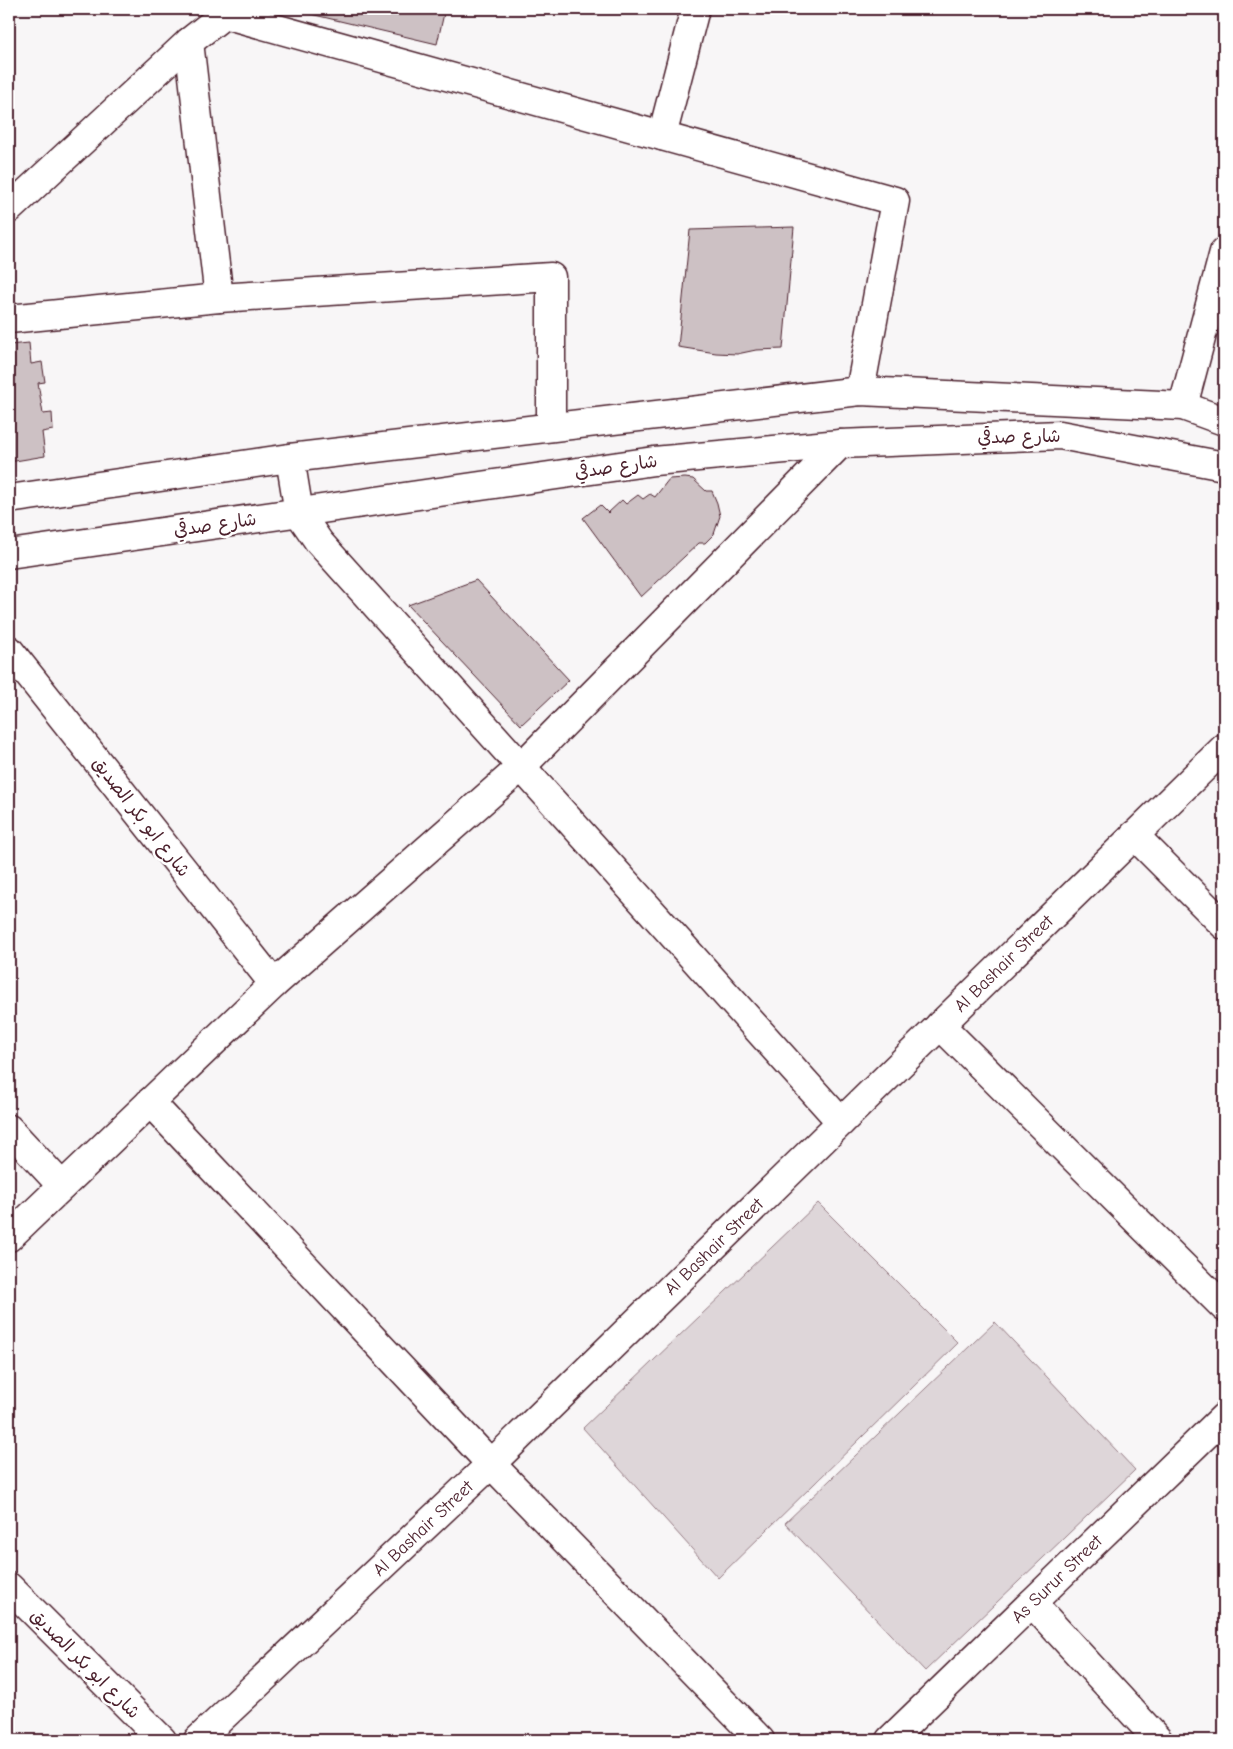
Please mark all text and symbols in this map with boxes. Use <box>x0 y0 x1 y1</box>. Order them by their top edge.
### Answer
street label: شارع صدقي <box>977 424 1061 450</box>
street label: شارع صدقي <box>573 449 659 485</box>
street label: شارع صدقي <box>172 507 258 543</box>
street label: شارع ابو بكر الصديق <box>87 753 194 882</box>
street label: Al Bashair Street <box>950 910 1058 1016</box>
street label: Al Bashair Street <box>660 1193 768 1299</box>
street label: Al Bashair Street <box>369 1475 478 1580</box>
street label: As Surur Street <box>1007 1530 1107 1627</box>
street label: شارع ابو بكر الصديق <box>25 1605 144 1724</box>

